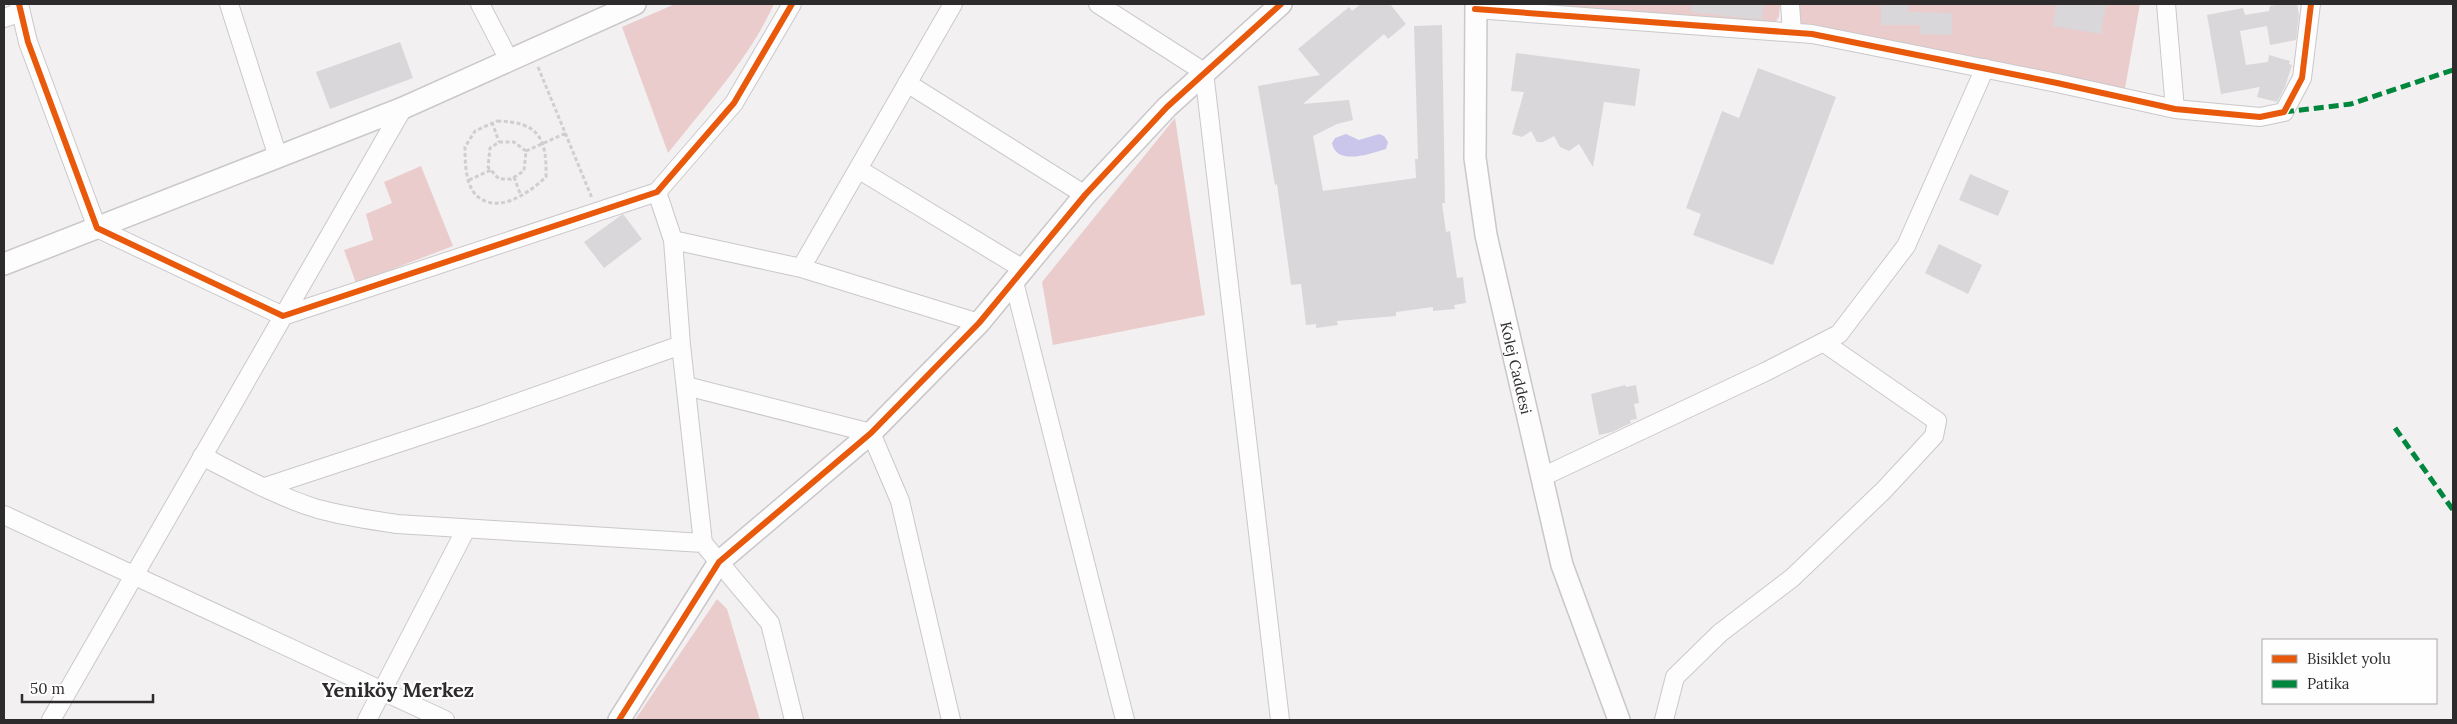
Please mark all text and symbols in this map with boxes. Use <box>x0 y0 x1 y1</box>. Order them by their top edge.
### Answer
street label: Kolej Caddesi <box>1497 320 1536 416</box>
legend <box>2262 639 2437 704</box>
text: Bisiklet yolu <box>2307 649 2391 668</box>
scale bar <box>22 672 154 704</box>
text: Patika <box>2307 674 2350 693</box>
district label: Yeniköy Merkez <box>322 677 474 702</box>
text: 50 m <box>30 679 65 698</box>

